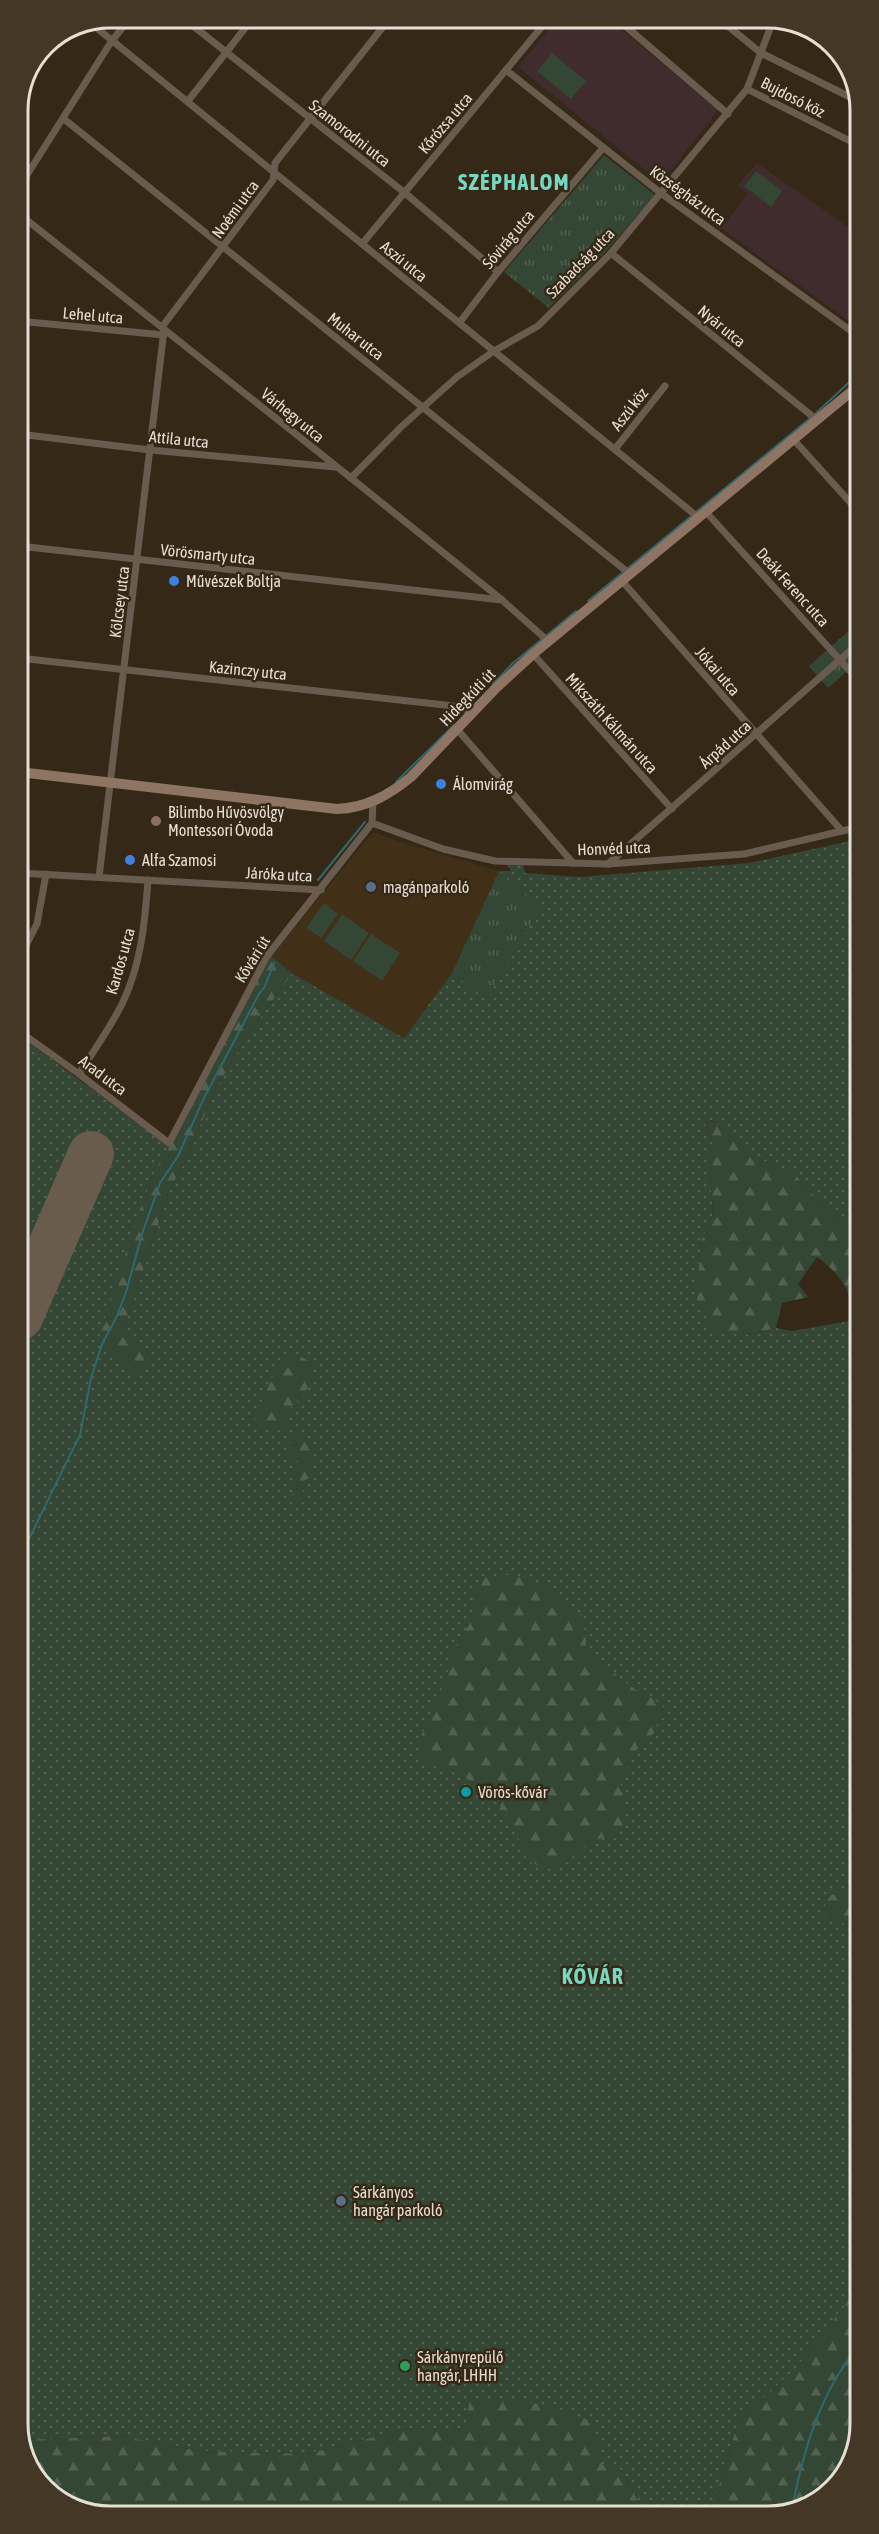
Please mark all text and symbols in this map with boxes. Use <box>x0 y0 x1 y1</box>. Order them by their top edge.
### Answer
street label: Bujdosó köz <box>758 73 828 122</box>
street label: Kőrózsa utca <box>414 89 476 157</box>
street label: Szamorodni utca <box>306 96 394 170</box>
street label: Községház utca <box>646 162 729 229</box>
district label: SZÉPHALOM <box>458 169 570 195</box>
street label: Noémi utca <box>208 177 262 241</box>
street label: Sóvirág utca <box>478 206 538 273</box>
street label: Szabadság utca <box>542 224 619 302</box>
street label: Aszú utca <box>377 237 431 285</box>
street label: Nyár utca <box>694 301 749 351</box>
street label: Lehel utca <box>62 303 124 327</box>
street label: Muhar utca <box>324 309 388 363</box>
street label: Várhegy utca <box>257 384 328 447</box>
street label: Aszú köz <box>607 384 651 434</box>
street label: Attila utca <box>148 427 210 451</box>
street label: Vörösmarty utca <box>160 540 256 569</box>
street label: Deák Ferenc utca <box>753 544 833 630</box>
street label: Kölcsey utca <box>106 565 133 639</box>
place label: Művészek Boltja <box>186 572 281 591</box>
marker: Művészek Boltja <box>167 574 181 588</box>
street label: Jókai utca <box>692 643 744 699</box>
street label: Kazinczy utca <box>208 657 288 684</box>
street label: Hidegkúti út <box>435 664 500 730</box>
street label: Mikszáth Kálmán utca <box>562 669 662 777</box>
street label: Árpád utca <box>696 716 755 772</box>
place label: Álomvirág <box>453 775 513 794</box>
marker: Álomvirág <box>434 777 448 791</box>
place label: Bilimbo Hűvösvölgy Montessori Óvoda <box>168 803 284 839</box>
marker: Bilimbo Hűvösvölgy Montessori Óvoda <box>149 814 163 828</box>
street label: Honvéd utca <box>577 838 651 858</box>
place label: Alfa Szamosi <box>142 851 216 869</box>
marker: Alfa Szamosi <box>123 853 137 867</box>
street label: Járóka utca <box>245 863 313 885</box>
place label: magánparkoló <box>383 878 469 897</box>
marker: magánparkoló <box>364 880 378 894</box>
street label: Kardos utca <box>102 926 138 996</box>
street label: Kővári út <box>231 932 274 986</box>
street label: Arad utca <box>76 1051 130 1099</box>
place label: Vörös-kővár <box>478 1783 548 1801</box>
marker: Vörös-kővár <box>459 1785 473 1799</box>
district label: KŐVÁR <box>562 1963 624 1989</box>
place label: Sárkányos hangár parkoló <box>353 2183 442 2220</box>
marker: Sárkányos hangár parkoló <box>334 2194 348 2208</box>
place label: Sárkányrepülő hangár, LHHH <box>417 2348 504 2385</box>
marker: Sárkányrepülő hangár, LHHH <box>398 2359 412 2373</box>

